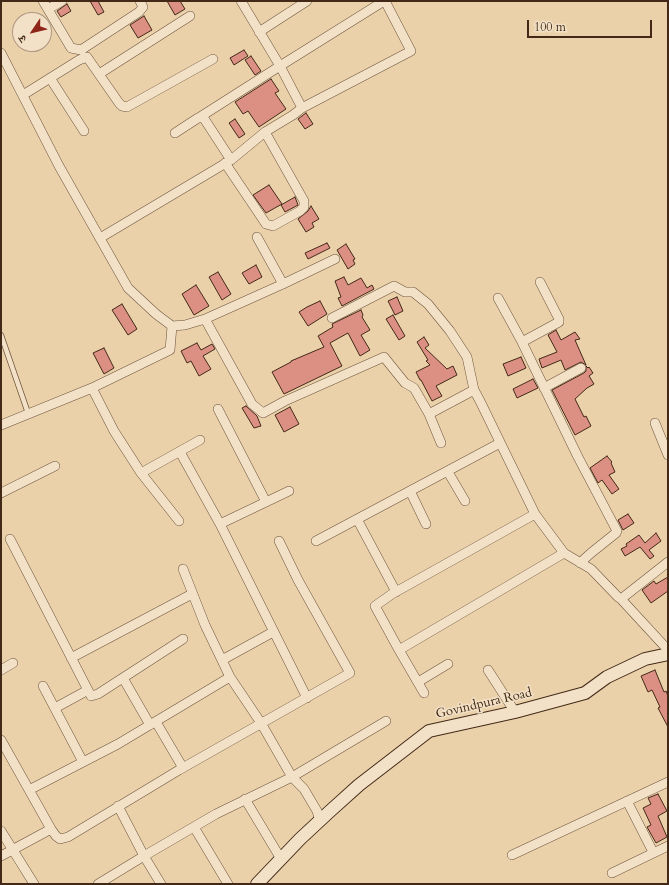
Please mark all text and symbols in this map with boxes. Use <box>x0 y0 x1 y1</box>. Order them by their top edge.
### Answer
north arrow <box>12 12 52 52</box>
scale bar <box>529 12 654 38</box>
text: 100 m <box>534 19 566 35</box>
text: उ <box>15 32 30 45</box>
street label: Govindpura Road <box>434 685 534 723</box>

